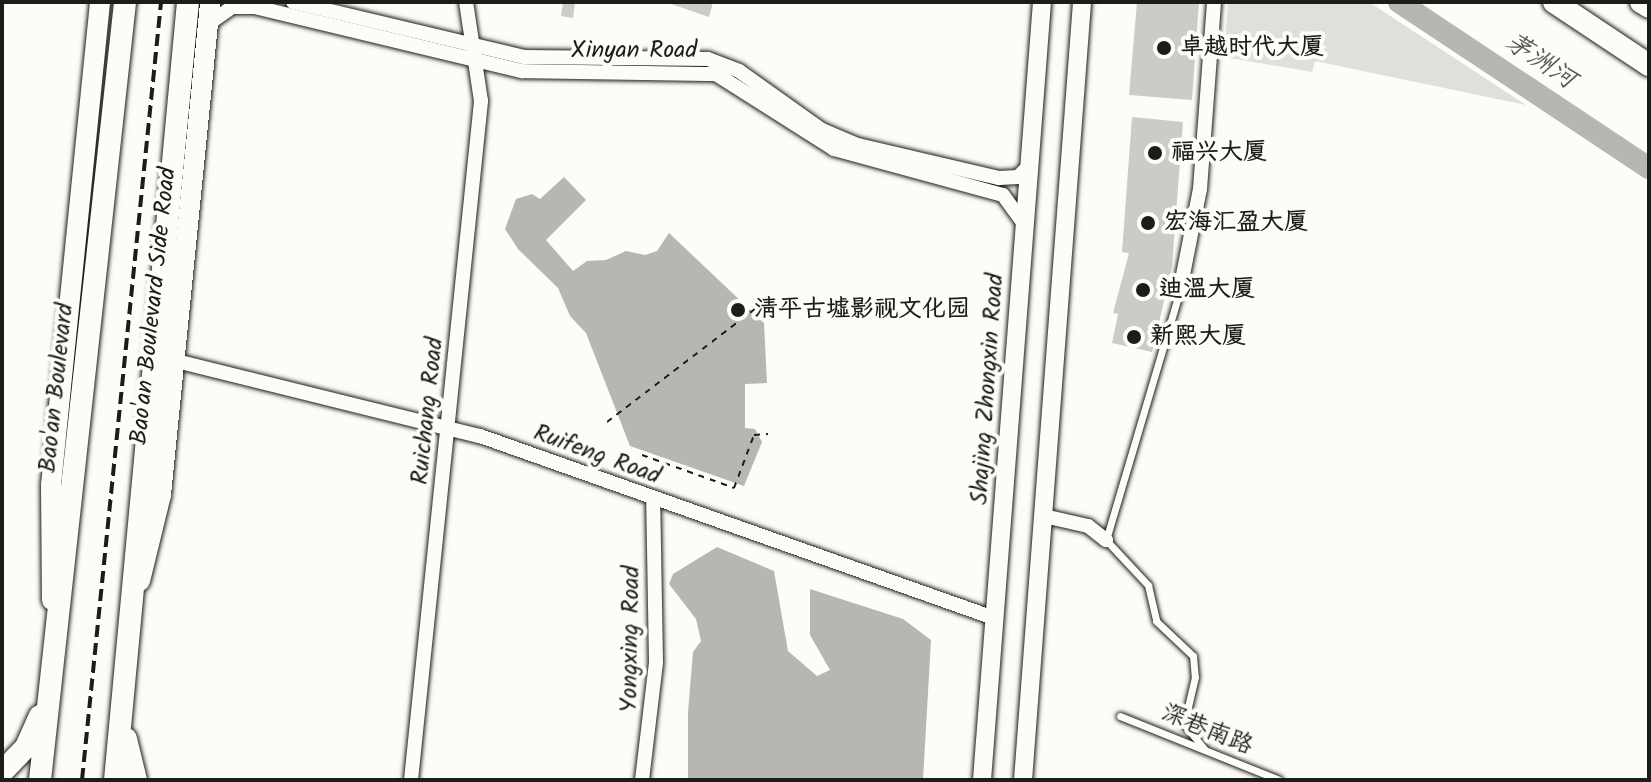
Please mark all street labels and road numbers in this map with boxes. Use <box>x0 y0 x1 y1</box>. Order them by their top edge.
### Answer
street label: Xinyan Road <box>571 37 697 65</box>
street label: Bao'an Boulevard Side Road <box>125 166 183 446</box>
street label: Shajing Zhongxin Road <box>966 272 1010 506</box>
street label: Bao'an Boulevard <box>34 302 80 474</box>
street label: Ruichang Road <box>406 336 450 486</box>
street label: Ruifeng Road <box>530 419 664 491</box>
street label: Yongxing Road <box>615 565 647 713</box>
street label: 深巷南路 <box>1157 699 1257 761</box>

